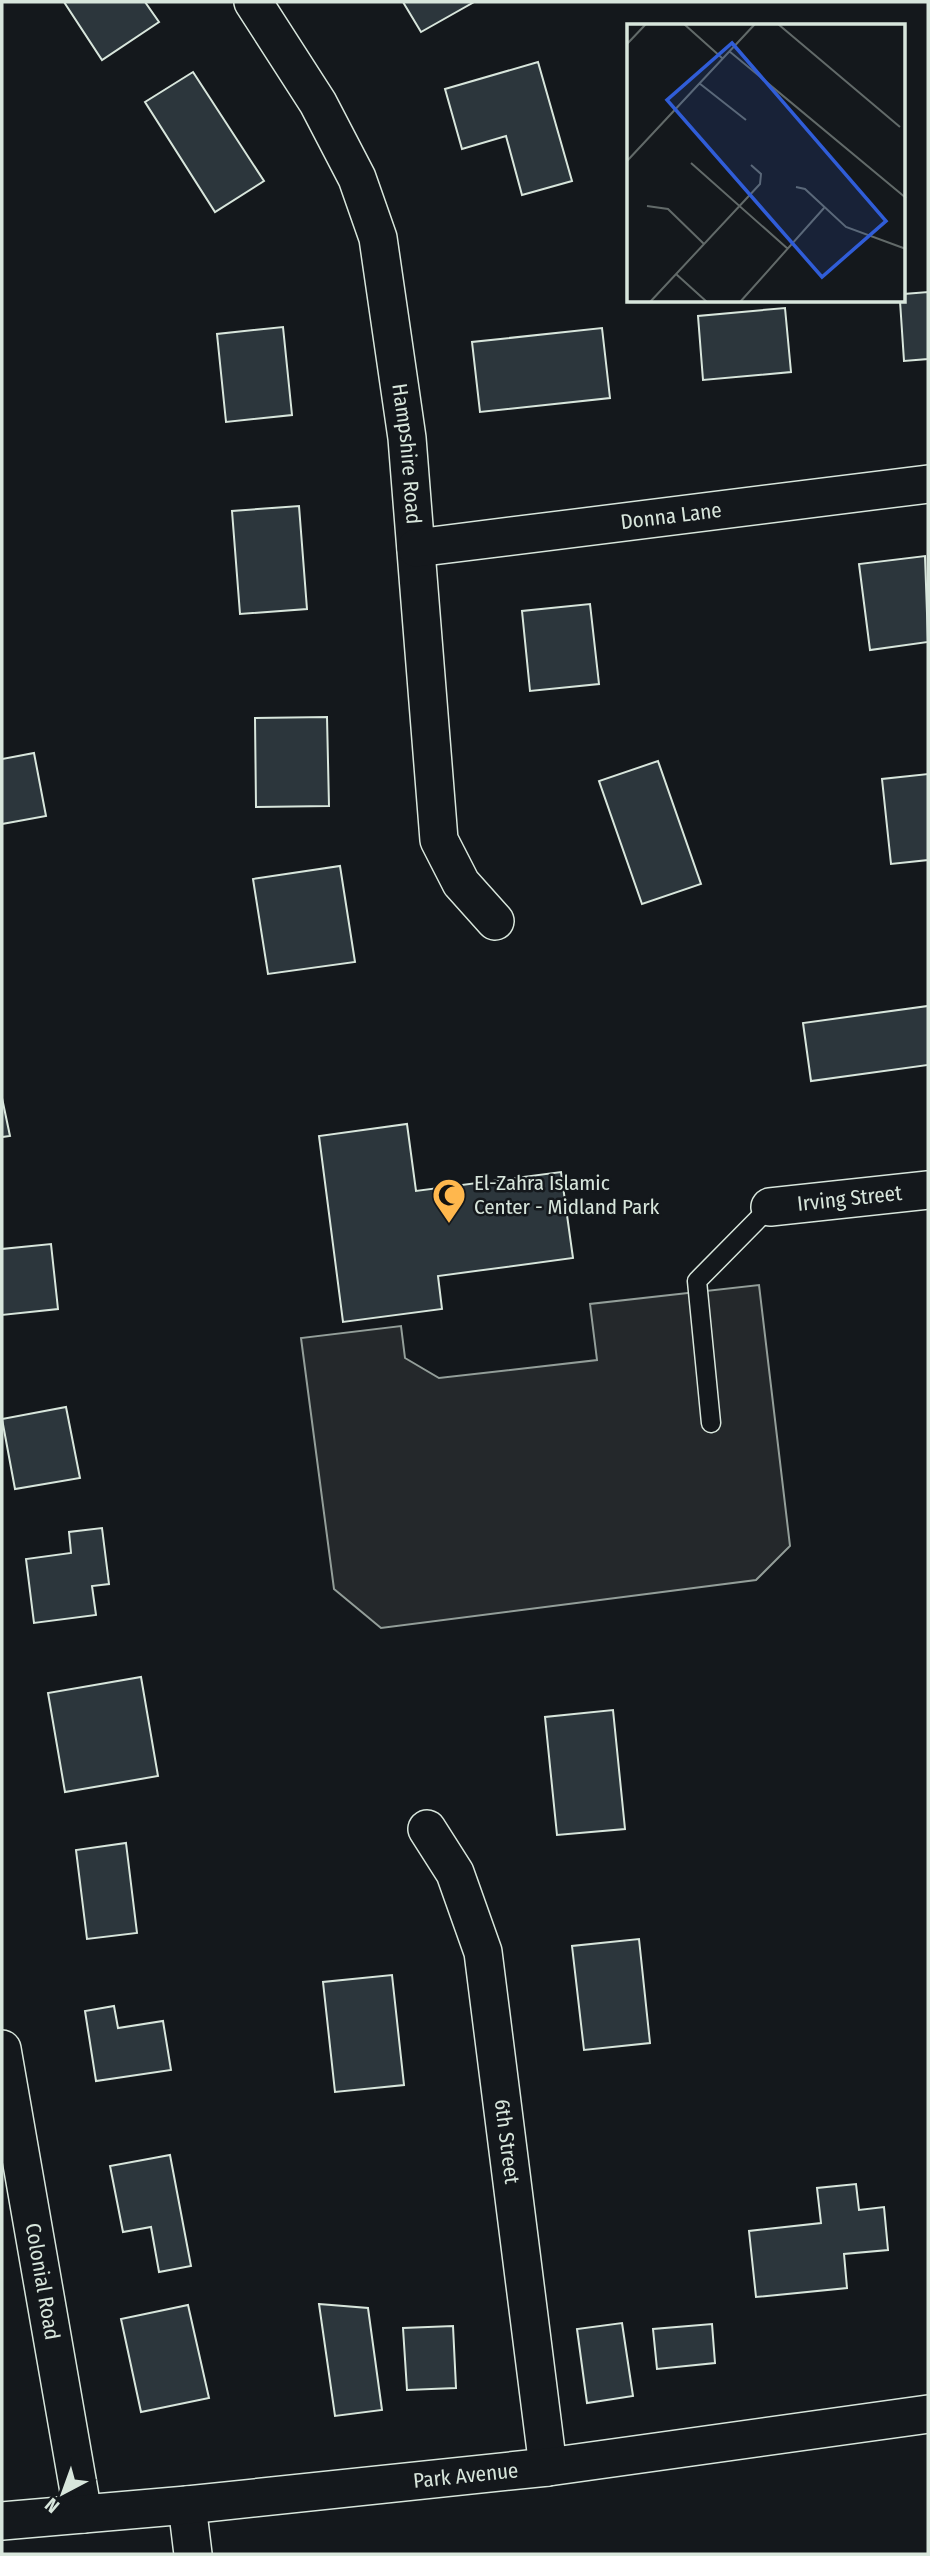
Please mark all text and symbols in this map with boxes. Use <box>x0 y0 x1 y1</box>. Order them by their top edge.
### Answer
inset map <box>627 24 906 303</box>
street label: Hampshire Road <box>386 382 427 525</box>
street label: Donna Lane <box>619 497 723 535</box>
place label: El-Zahra Islamic Center - Midland Park <box>474 1170 660 1220</box>
mosque icon: El-Zahra Islamic Center - Midland Park <box>430 1176 468 1225</box>
street label: Irving Street <box>796 1180 903 1217</box>
street label: 6th Street <box>489 2098 525 2185</box>
street label: Colonial Road <box>20 2221 65 2342</box>
street label: Park Avenue <box>412 2457 520 2494</box>
north arrow <box>28 2458 98 2528</box>
text: N <box>40 2493 64 2518</box>

